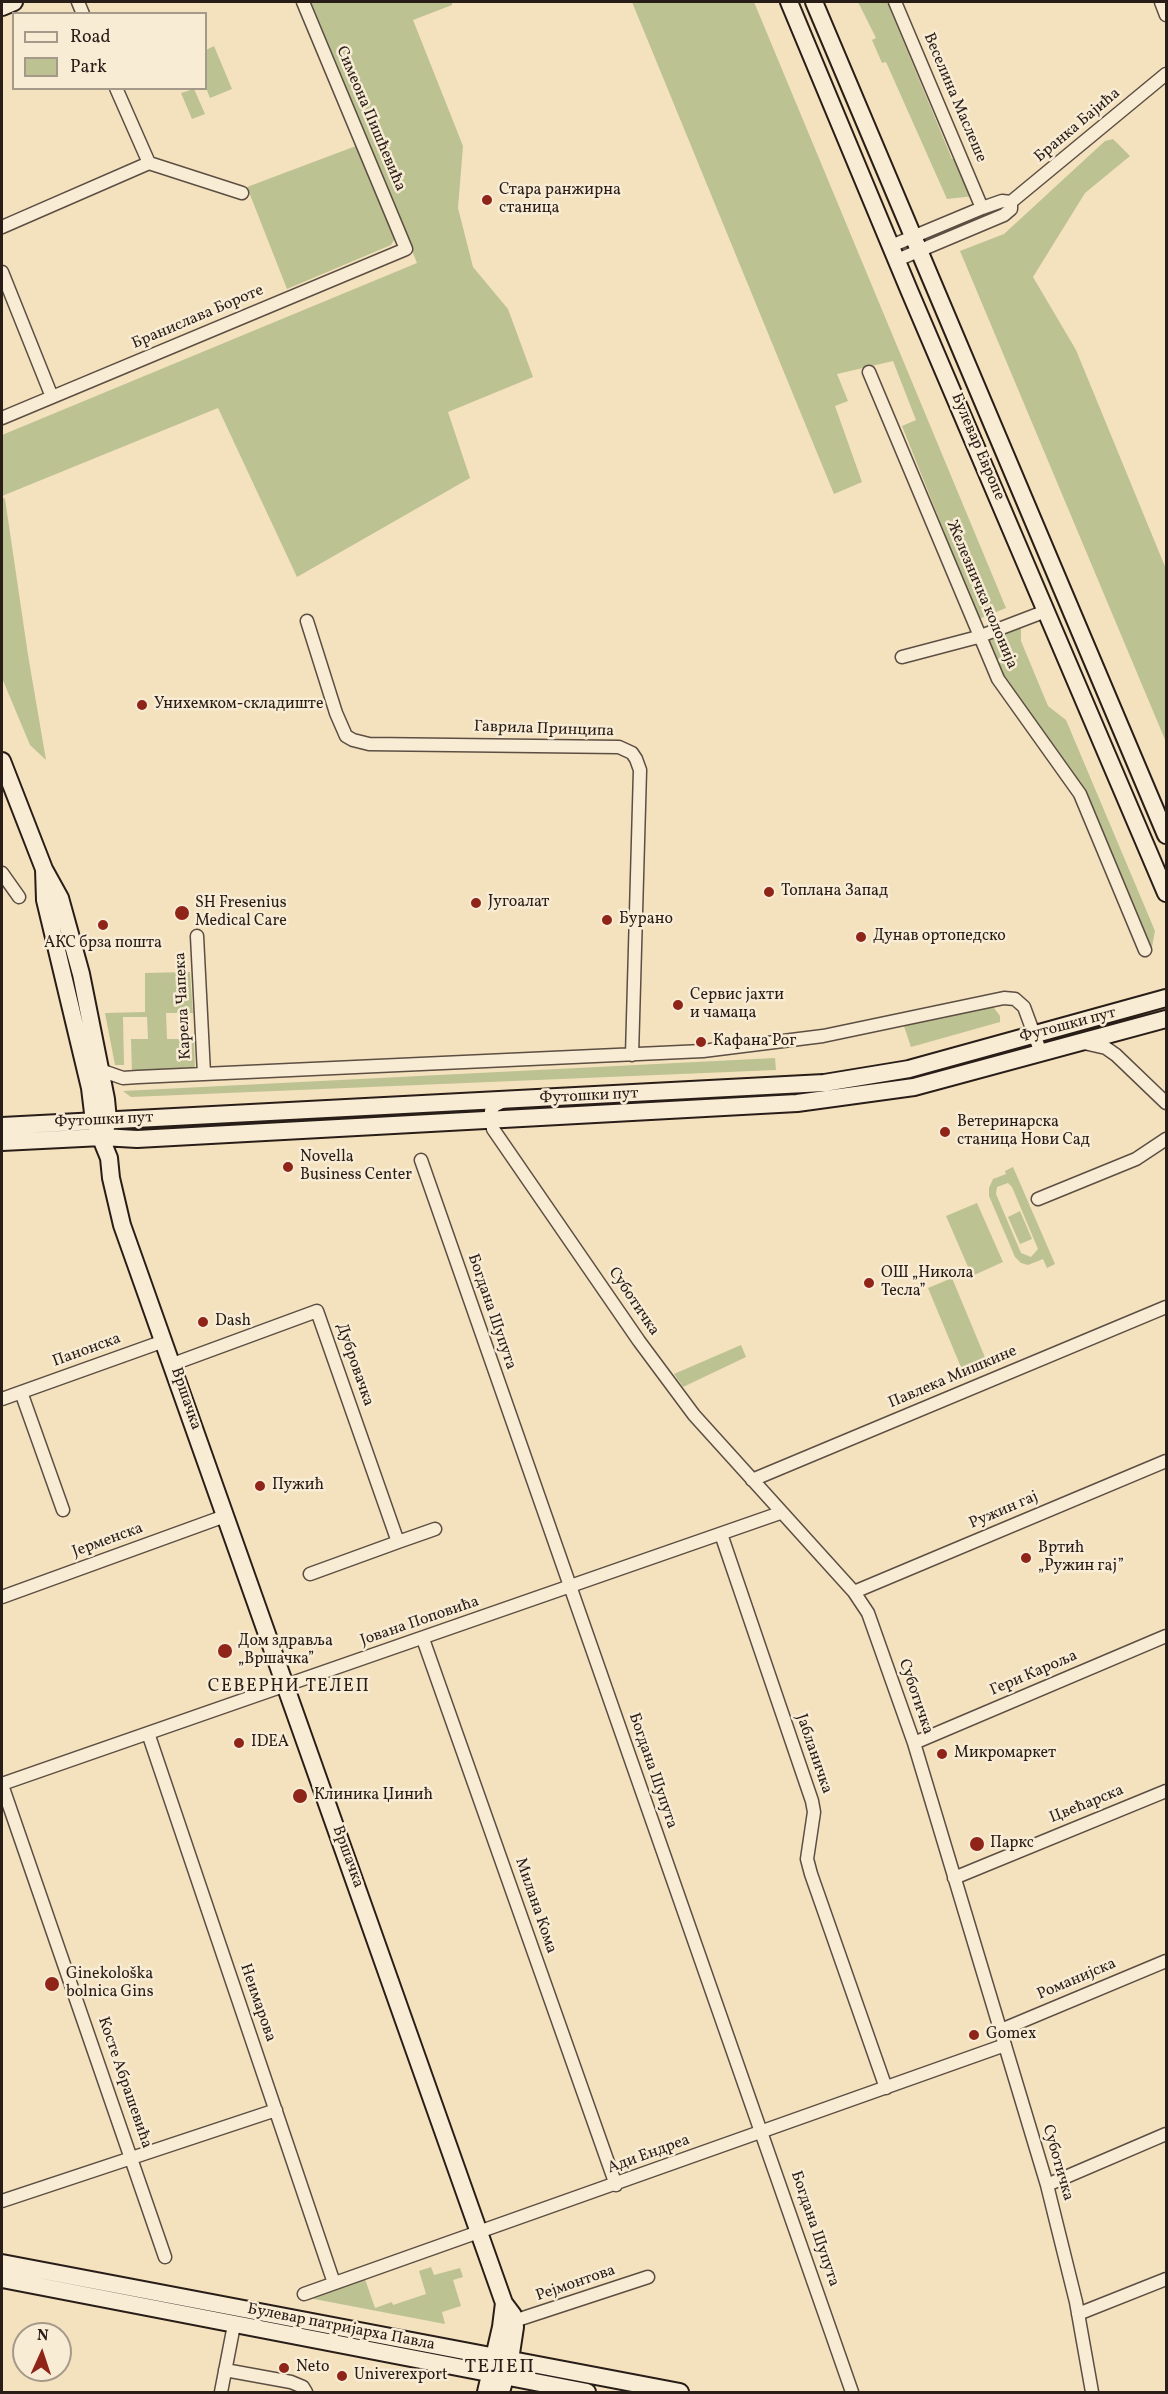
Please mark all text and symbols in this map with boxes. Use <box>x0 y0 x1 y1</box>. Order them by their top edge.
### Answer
legend <box>12 12 207 90</box>
text: Road <box>70 25 111 50</box>
street label: Веселина Маслеше <box>918 30 990 166</box>
street label: Симеона Пишћевића <box>331 44 409 194</box>
text: Park <box>70 55 107 80</box>
street label: Бранка Бајића <box>1031 85 1125 167</box>
place label: Стара ранжирна станица <box>499 181 621 219</box>
marker: Стара ранжирна станица <box>480 193 494 207</box>
street label: Бранислава Бороте <box>129 282 267 354</box>
street label: Булевар Европе <box>946 390 1008 504</box>
street label: Железничка колонија <box>941 518 1021 672</box>
place label: Унихемком-складиште <box>154 695 324 715</box>
marker: Унихемком-складиште <box>135 698 149 712</box>
street label: Гаврила Принципа <box>474 718 614 742</box>
place label: Топлана Запад <box>781 882 888 902</box>
marker: Топлана Запад <box>762 885 776 899</box>
place label: Југоалат <box>488 893 549 913</box>
place label: SH Fresenius Medical Care <box>195 894 287 932</box>
marker: Југоалат <box>469 896 483 910</box>
marker: SH Fresenius Medical Care <box>173 904 191 922</box>
place label: Бурано <box>619 910 673 930</box>
marker: Бурано <box>600 913 614 927</box>
marker: АКС брза пошта <box>96 918 110 932</box>
place label: Дунав ортопедско <box>873 927 1006 947</box>
marker: Дунав ортопедско <box>854 930 868 944</box>
place label: АКС брза пошта <box>44 934 162 954</box>
street label: Карела Чапека <box>172 952 196 1060</box>
place label: Сервис јахти и чамаца <box>690 986 784 1024</box>
marker: Сервис јахти и чамаца <box>671 998 685 1012</box>
street label: Футошки пут <box>1018 1004 1118 1048</box>
place label: Кафана Рог <box>713 1032 796 1052</box>
marker: Кафана Рог <box>694 1035 708 1049</box>
street label: Футошки пут <box>539 1085 639 1109</box>
street label: Футошки пут <box>54 1109 154 1133</box>
place label: Ветеринарска станица Нови Сад <box>957 1113 1090 1151</box>
marker: Ветеринарска станица Нови Сад <box>938 1125 952 1139</box>
place label: Novella Business Center <box>300 1148 412 1186</box>
marker: Novella Business Center <box>281 1160 295 1174</box>
street label: Богдана Шупута <box>462 1252 520 1372</box>
street label: Суботичка <box>603 1264 663 1340</box>
place label: ОШ „Никола Тесла” <box>881 1264 974 1302</box>
marker: ОШ „Никола Тесла” <box>862 1276 876 1290</box>
place label: Dash <box>215 1312 251 1332</box>
marker: Dash <box>196 1315 210 1329</box>
street label: Дубровачка <box>331 1321 377 1409</box>
street label: Панонска <box>50 1330 124 1372</box>
street label: Павлека Мишкине <box>886 1342 1020 1414</box>
street label: Вршачка <box>165 1365 205 1433</box>
place label: Пужић <box>272 1476 324 1496</box>
marker: Пужић <box>253 1479 267 1493</box>
street label: Ружин гај <box>967 1488 1041 1534</box>
street label: Јерменска <box>70 1519 146 1563</box>
place label: Вртић „Ружин гај” <box>1038 1539 1124 1577</box>
marker: Вртић „Ружин гај” <box>1019 1551 1033 1565</box>
street label: Јована Поповића <box>358 1593 482 1651</box>
place label: Дом здравља „Вршачка” <box>238 1632 333 1670</box>
marker: Дом здравља „Вршачка” <box>216 1642 234 1660</box>
street label: Гери Кароља <box>987 1647 1081 1701</box>
street label: Суботичка <box>893 1657 937 1737</box>
district label: СЕВЕРНИ ТЕЛЕП <box>208 1677 370 1699</box>
street label: Богдана Шупута <box>623 1711 681 1831</box>
street label: Јабланичка <box>790 1712 836 1796</box>
place label: IDEA <box>251 1733 289 1753</box>
marker: IDEA <box>232 1736 246 1750</box>
place label: Микромаркет <box>954 1744 1056 1764</box>
marker: Микромаркет <box>935 1747 949 1761</box>
street label: Цвећарска <box>1047 1781 1127 1829</box>
place label: Клиника Џинић <box>314 1786 433 1806</box>
marker: Клиника Џинић <box>291 1787 309 1805</box>
street label: Вршачка <box>327 1823 367 1891</box>
place label: Паркс <box>990 1834 1034 1854</box>
marker: Паркс <box>968 1835 986 1853</box>
street label: Милана Кома <box>510 1856 560 1956</box>
street label: Романијска <box>1035 1955 1119 2005</box>
street label: Неимарова <box>235 1961 279 2045</box>
place label: Ginekološka bolnica Gins <box>66 1965 153 2003</box>
marker: Ginekološka bolnica Gins <box>43 1975 61 1993</box>
street label: Косте Абрашевића <box>92 2015 156 2151</box>
place label: Gomex <box>986 2025 1036 2045</box>
marker: Gomex <box>967 2028 981 2042</box>
street label: Суботичка <box>1037 2123 1077 2203</box>
street label: Ади Ендреа <box>605 2131 693 2179</box>
street label: Богдана Шупута <box>785 2169 843 2289</box>
street label: Рејмонтова <box>534 2261 618 2307</box>
street label: Булевар патријарха Павла <box>246 2300 436 2356</box>
north arrow <box>12 2322 72 2382</box>
text: N <box>36 2325 49 2347</box>
district label: ТЕЛЕП <box>464 2356 536 2380</box>
place label: Neto <box>296 2358 329 2378</box>
marker: Neto <box>277 2361 291 2375</box>
place label: Univerexport <box>354 2366 448 2386</box>
marker: Univerexport <box>335 2369 349 2383</box>

